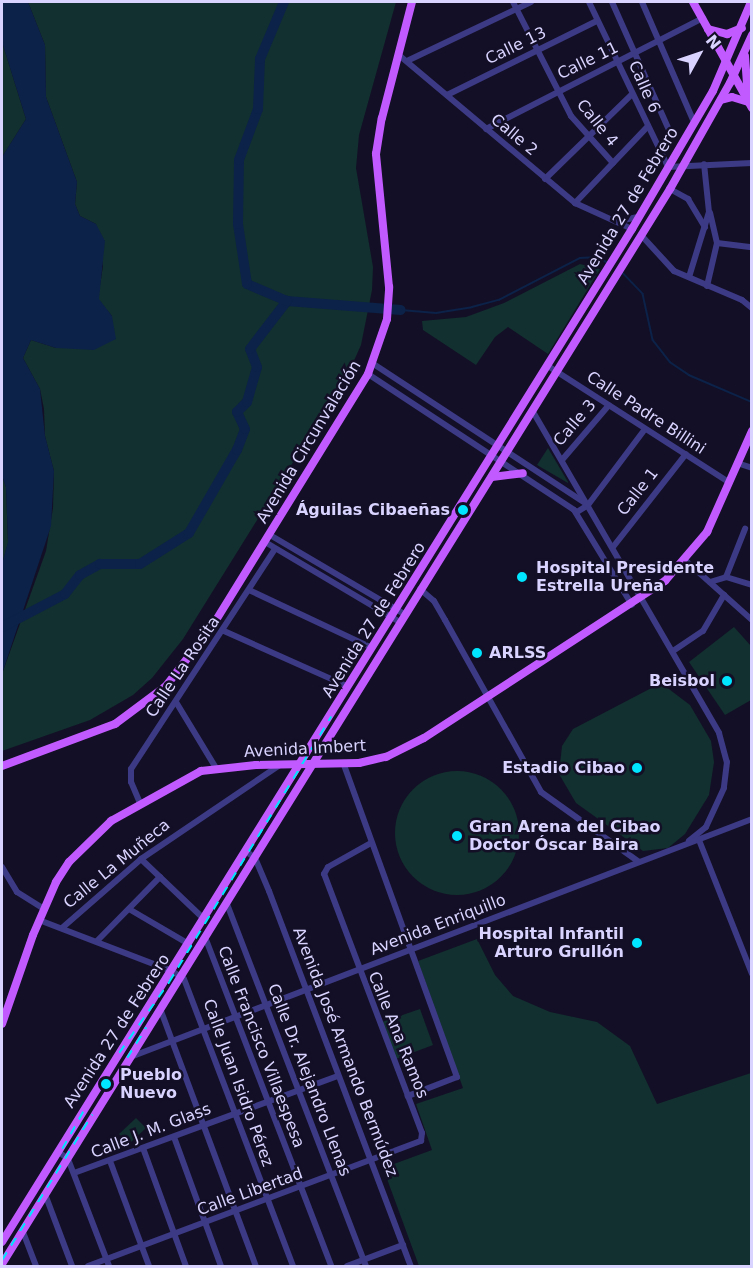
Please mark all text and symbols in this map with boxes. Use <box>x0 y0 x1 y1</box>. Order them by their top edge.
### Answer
street label: Calle 13 <box>483 23 549 69</box>
north arrow <box>669 24 729 84</box>
text: N <box>702 31 725 53</box>
street label: Calle 11 <box>555 38 621 84</box>
street label: Calle 6 <box>624 58 664 116</box>
street label: Calle 4 <box>572 96 622 150</box>
street label: Calle 2 <box>487 110 541 160</box>
street label: Avenida 27 de Febrero <box>573 124 683 288</box>
street label: Avenida Circunvalación <box>253 357 365 527</box>
street label: Calle Padre Billini <box>583 367 709 459</box>
street label: Calle 3 <box>550 396 600 450</box>
street label: Calle 1 <box>614 464 662 520</box>
place label: Águilas Cibaeñas <box>296 500 450 520</box>
marker: Águilas Cibaeñas <box>454 501 472 519</box>
street label: Avenida 27 de Febrero <box>318 539 430 701</box>
place label: Hospital Presidente Estrella Ureña <box>536 558 714 596</box>
marker: Hospital Presidente Estrella Ureña <box>513 568 531 586</box>
street label: Calle La Rosita <box>142 613 224 721</box>
place label: ARLSS <box>489 643 546 663</box>
marker: ARLSS <box>470 646 484 660</box>
place label: Beisbol <box>649 671 715 691</box>
marker: Beisbol <box>720 674 734 688</box>
street label: Avenida Imbert <box>244 736 366 762</box>
place label: Estadio Cibao <box>502 758 625 778</box>
marker: Estadio Cibao <box>630 761 644 775</box>
street label: Calle La Muñeca <box>60 815 174 913</box>
place label: Gran Arena del Cibao Doctor Óscar Baira <box>469 817 660 855</box>
marker: Gran Arena del Cibao Doctor Óscar Baira <box>450 829 464 843</box>
street label: Avenida Enriquillo <box>368 890 508 960</box>
street label: Avenida José Armando Bermúdez <box>288 924 402 1180</box>
place label: Hospital Infantil Arturo Grullón <box>479 924 624 962</box>
marker: Hospital Infantil Arturo Grullón <box>628 934 646 952</box>
street label: Calle Francisco Villaespesa <box>214 943 308 1151</box>
street label: Avenida 27 de Febrero <box>60 950 174 1112</box>
street label: Calle Ana Ramos <box>364 969 432 1101</box>
street label: Calle Dr. Alejandro Llenas <box>263 981 355 1179</box>
street label: Calle Juan Isidro Pérez <box>199 997 277 1169</box>
place label: Pueblo Nuevo <box>120 1065 182 1103</box>
marker: Pueblo Nuevo <box>97 1075 115 1093</box>
street label: Calle J. M. Glass <box>88 1099 214 1163</box>
street label: Calle Libertad <box>195 1164 305 1220</box>

